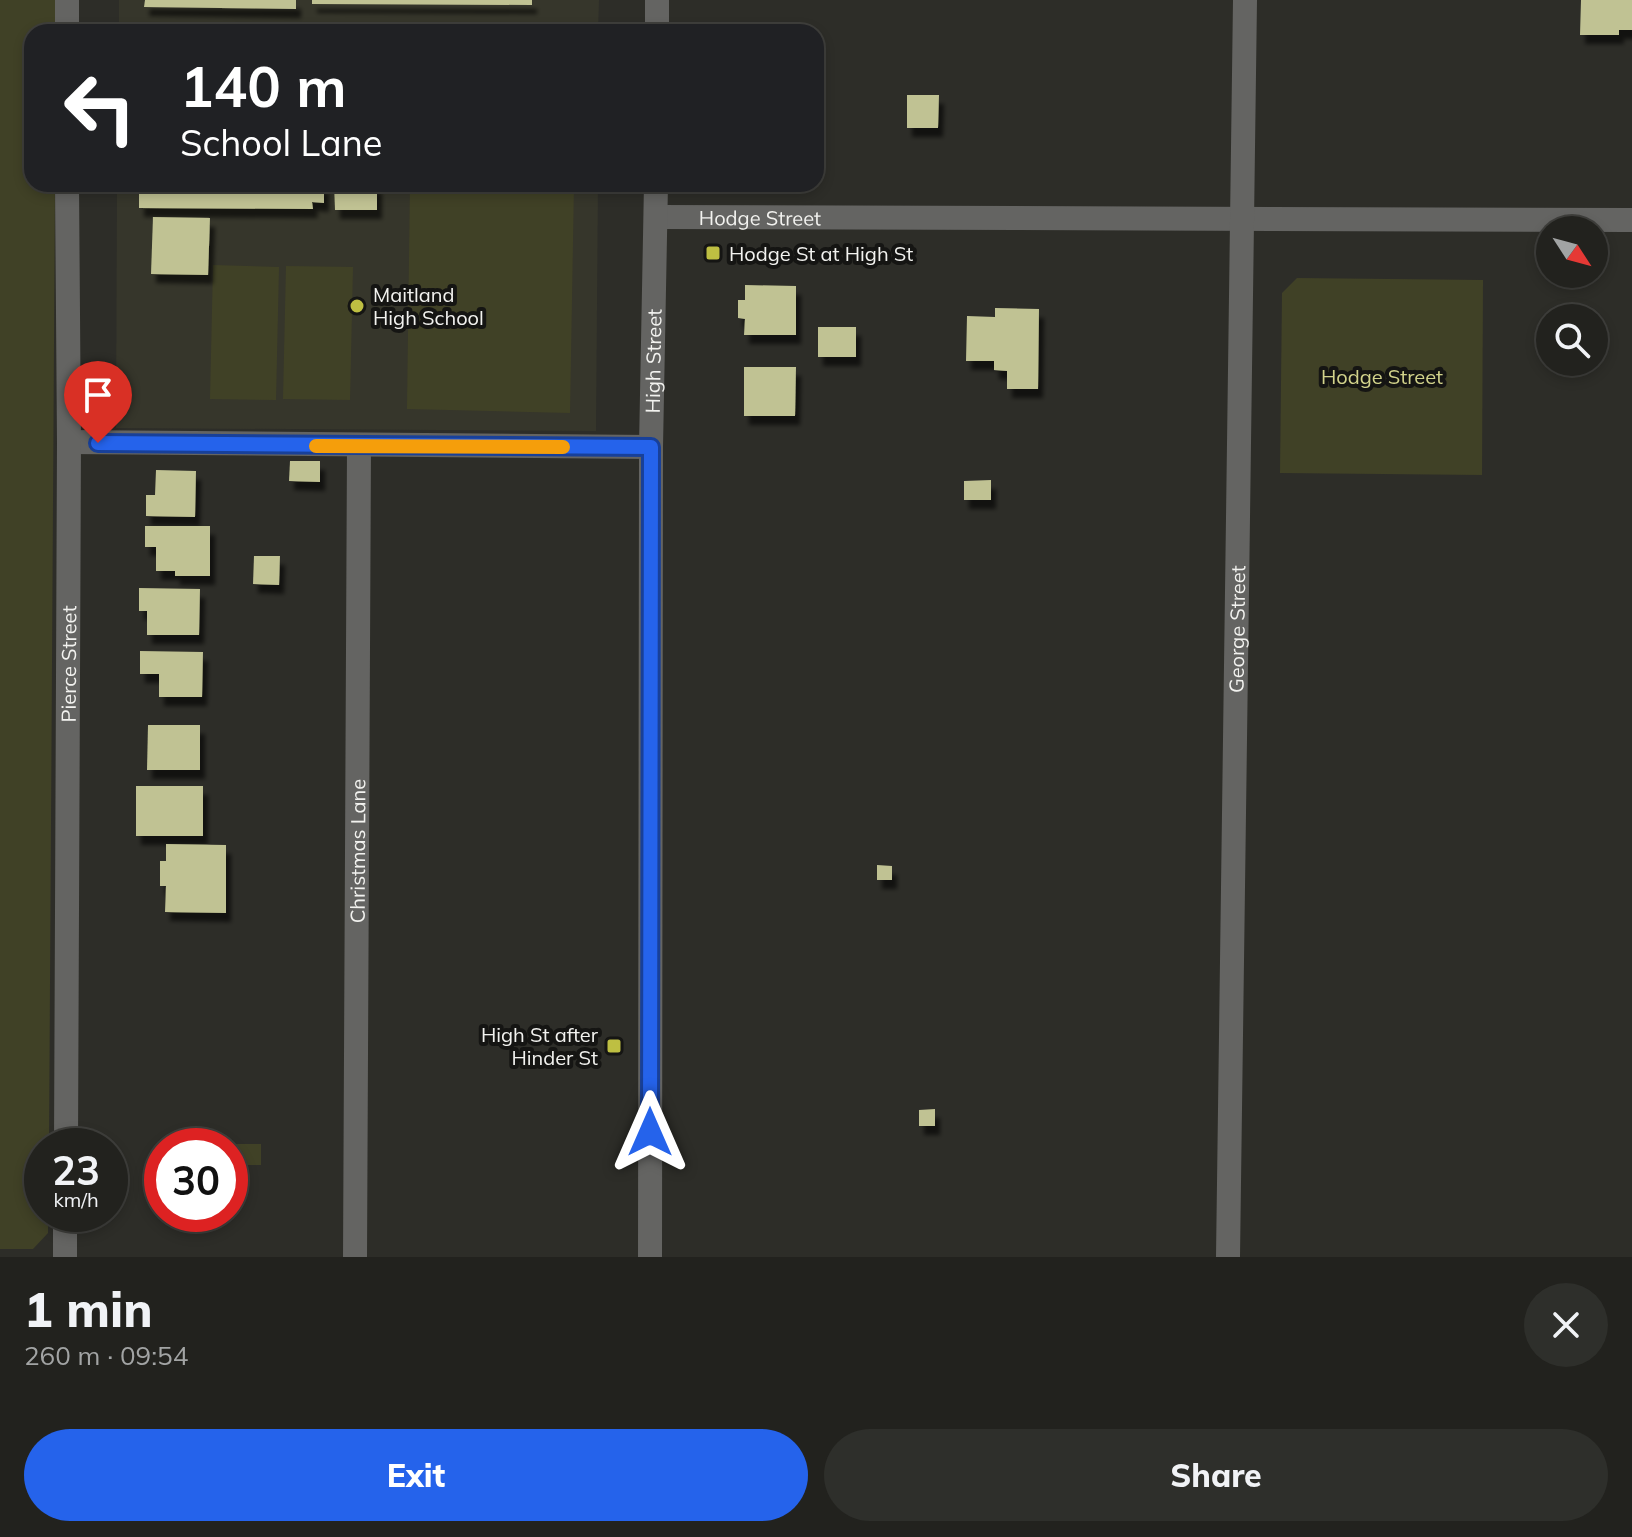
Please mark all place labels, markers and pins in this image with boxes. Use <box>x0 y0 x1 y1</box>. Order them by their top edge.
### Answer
place label: Hodge St at High St <box>729 241 913 266</box>
marker: Hodge St at High St <box>704 244 722 262</box>
place label: Maitland High School <box>373 282 484 330</box>
marker: Maitland High School <box>348 297 366 315</box>
pin <box>64 361 132 443</box>
place label: High St after Hinder St <box>481 1022 599 1070</box>
marker: High St after Hinder St <box>605 1037 623 1055</box>

